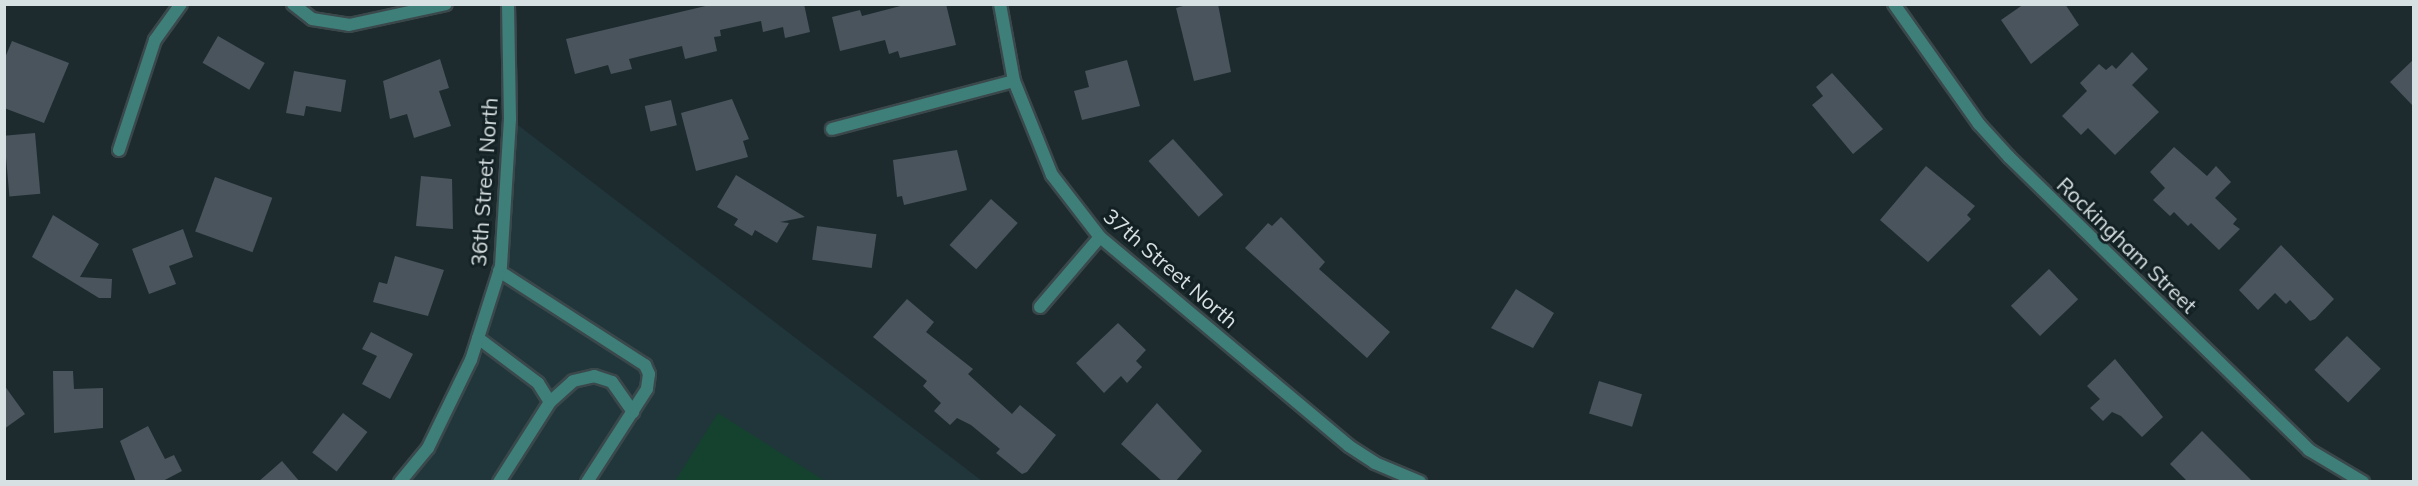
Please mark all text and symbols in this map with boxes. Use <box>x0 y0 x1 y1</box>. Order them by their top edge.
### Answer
street label: 36th Street North <box>466 97 502 267</box>
street label: Rockingham Street <box>2052 172 2202 318</box>
street label: 37th Street North <box>1099 203 1243 333</box>

